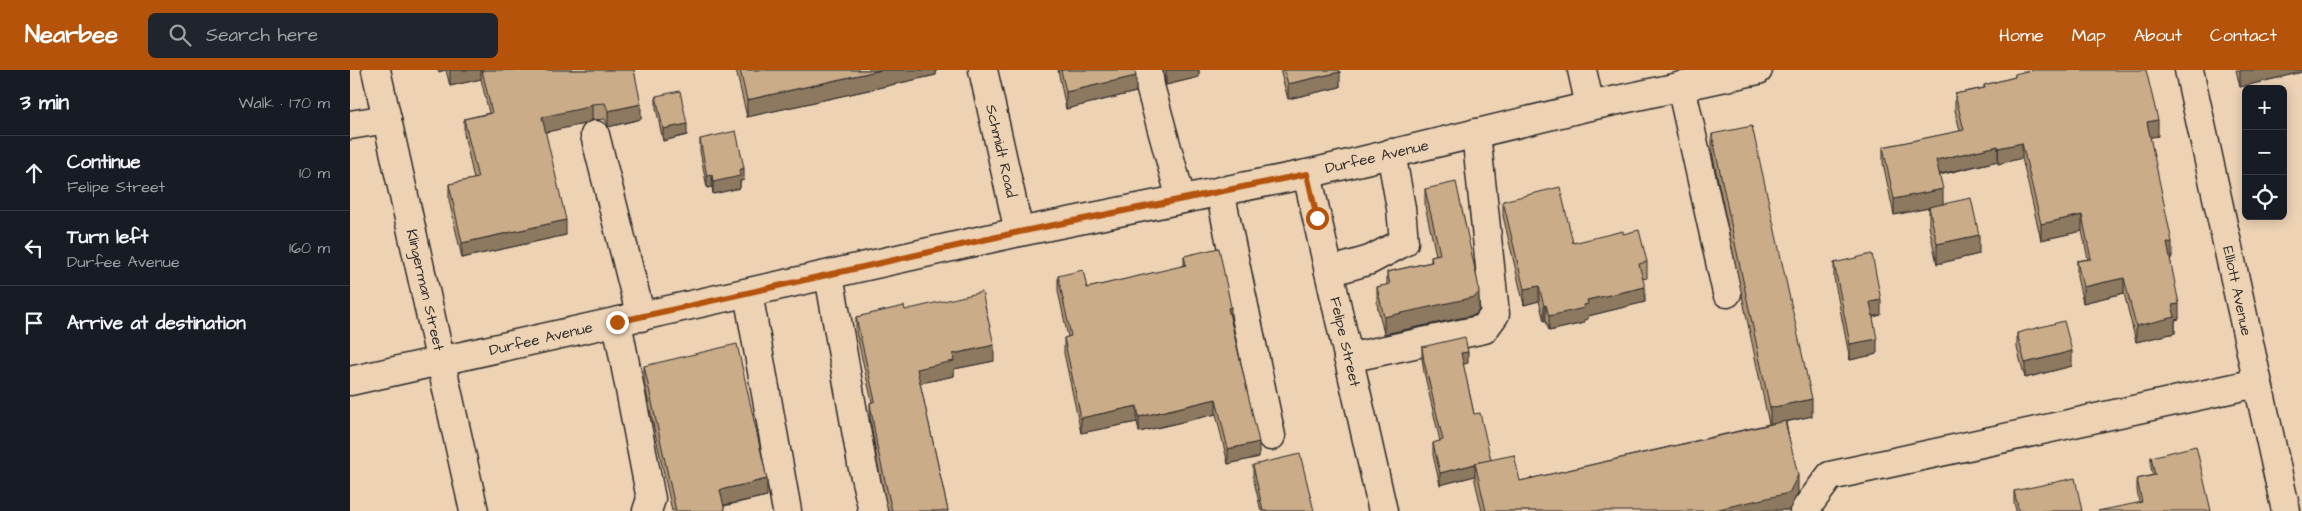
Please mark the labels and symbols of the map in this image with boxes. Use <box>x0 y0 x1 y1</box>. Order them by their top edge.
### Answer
street label: Schmidt Road <box>980 102 1022 200</box>
street label: Durfee Avenue <box>1323 135 1431 179</box>
route start <box>1306 207 1329 230</box>
street label: Klingerman Street <box>400 227 449 353</box>
street label: Elliott Avenue <box>2217 244 2257 338</box>
street label: Felipe Street <box>1324 295 1366 389</box>
route end <box>606 311 629 334</box>
street label: Durfee Avenue <box>487 317 595 361</box>

